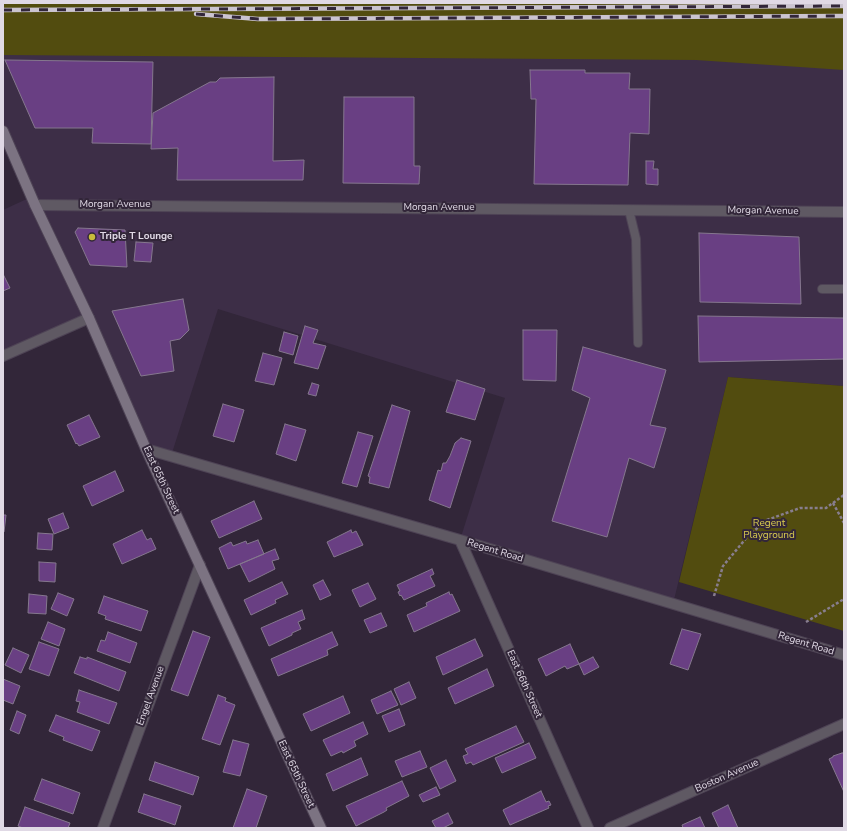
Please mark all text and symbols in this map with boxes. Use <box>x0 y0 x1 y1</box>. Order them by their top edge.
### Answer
street label: Morgan Avenue <box>79 199 151 211</box>
street label: Morgan Avenue <box>403 202 475 214</box>
street label: Morgan Avenue <box>727 204 799 218</box>
place label: Triple T Lounge <box>100 231 172 243</box>
marker: Triple T Lounge <box>87 232 97 242</box>
street label: East 65th Street <box>140 444 182 516</box>
park label: Regent Playground <box>743 518 795 542</box>
street label: Regent Road <box>465 537 525 565</box>
street label: Regent Road <box>776 630 836 658</box>
street label: East 66th Street <box>504 648 544 720</box>
street label: Engel Avenue <box>135 665 167 727</box>
street label: East 65th Street <box>275 738 317 810</box>
street label: Boston Avenue <box>693 757 761 795</box>

